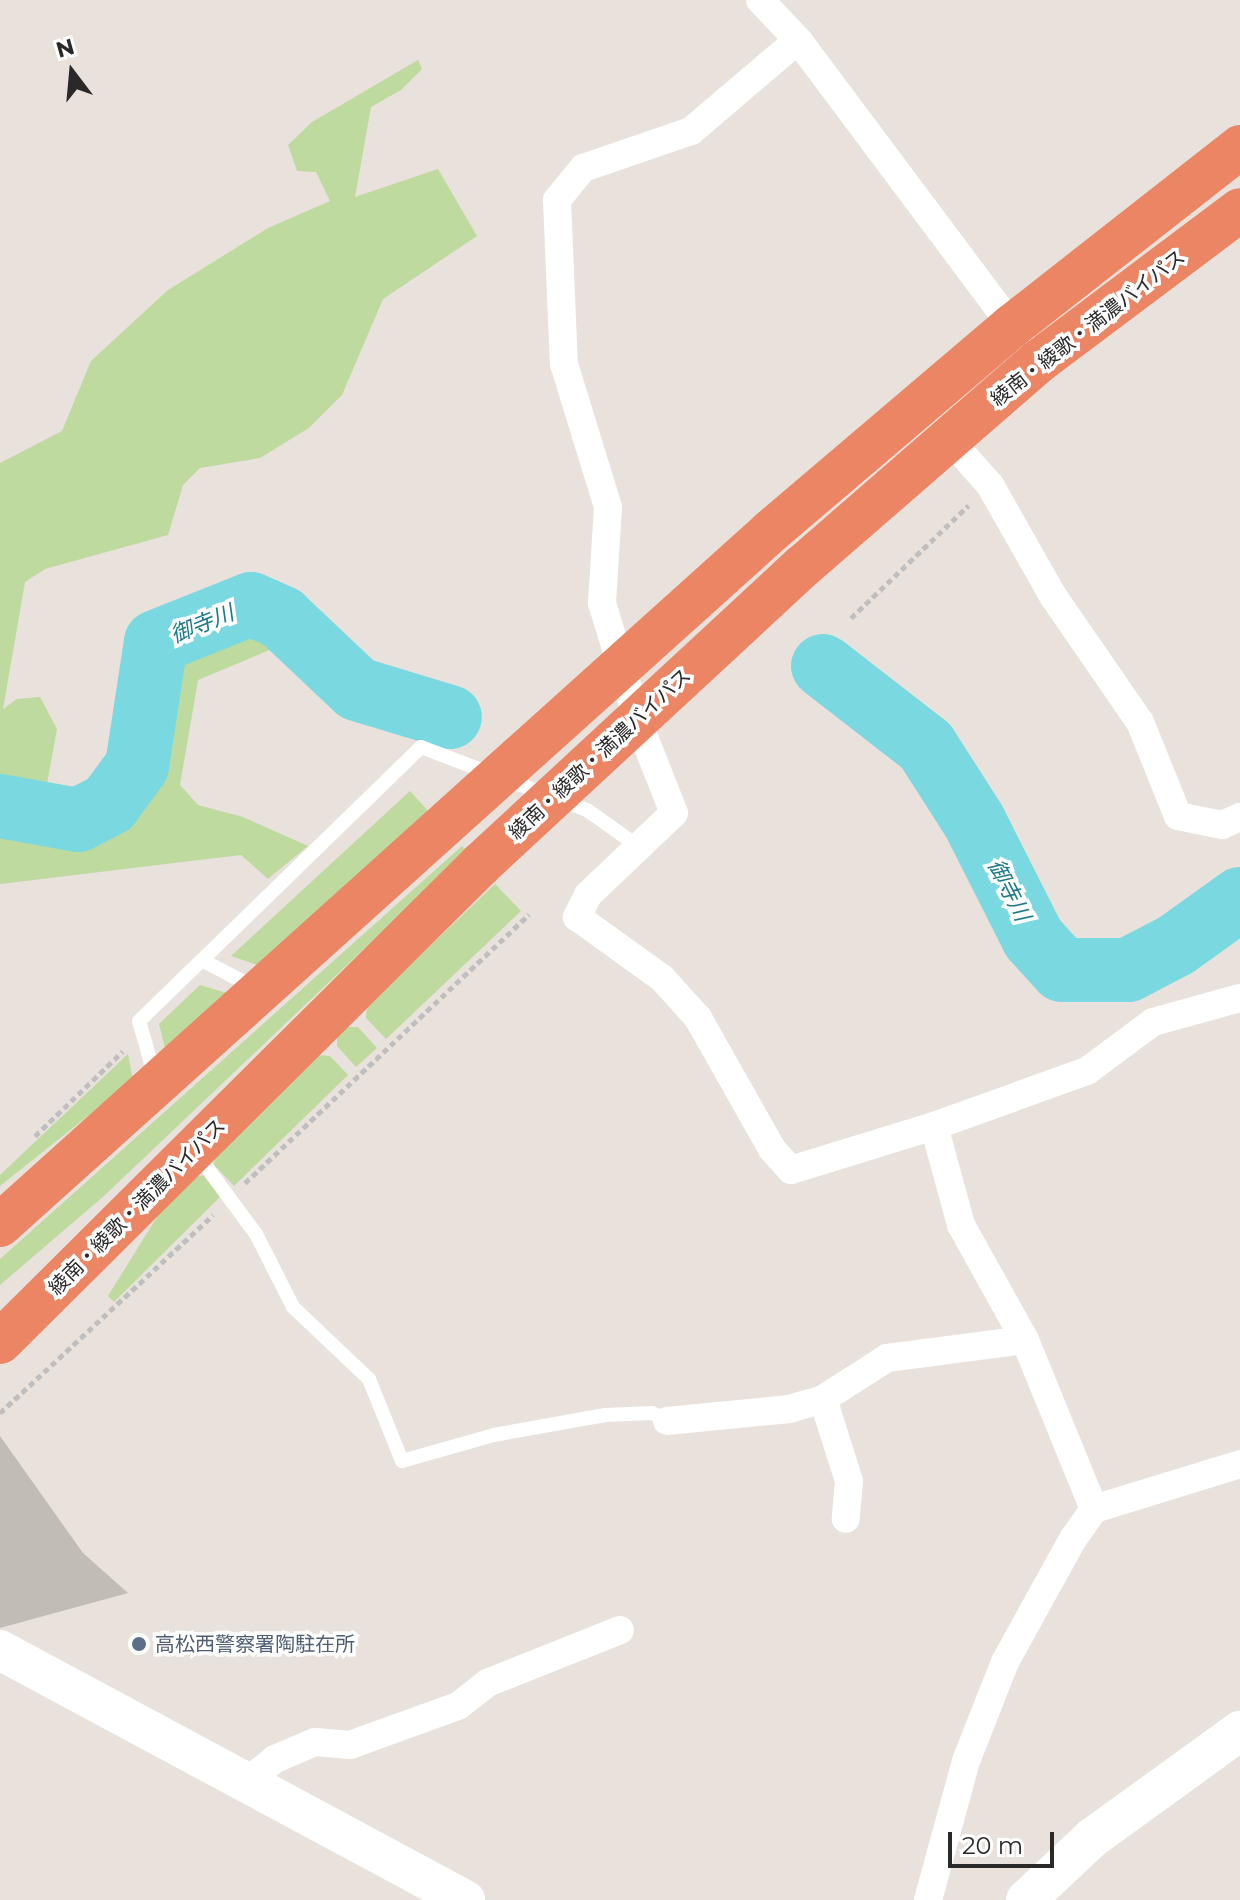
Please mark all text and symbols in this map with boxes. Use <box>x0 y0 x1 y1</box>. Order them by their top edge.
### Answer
north arrow <box>32 32 112 112</box>
text: N <box>53 33 78 64</box>
street label: 綾南・綾歌・満濃バイパス <box>986 245 1190 411</box>
water label: 御寺川 <box>166 599 238 649</box>
street label: 綾南・綾歌・満濃バイパス <box>504 663 696 845</box>
water label: 御寺川 <box>982 855 1036 925</box>
street label: 綾南・綾歌・満濃バイパス <box>44 1114 230 1300</box>
place label: 高松西警察署陶駐在所 <box>155 1632 355 1656</box>
marker: 高松西警察署陶駐在所 <box>130 1635 148 1653</box>
scale bar <box>952 1816 1058 1866</box>
text: 20 m <box>962 1831 1023 1860</box>

